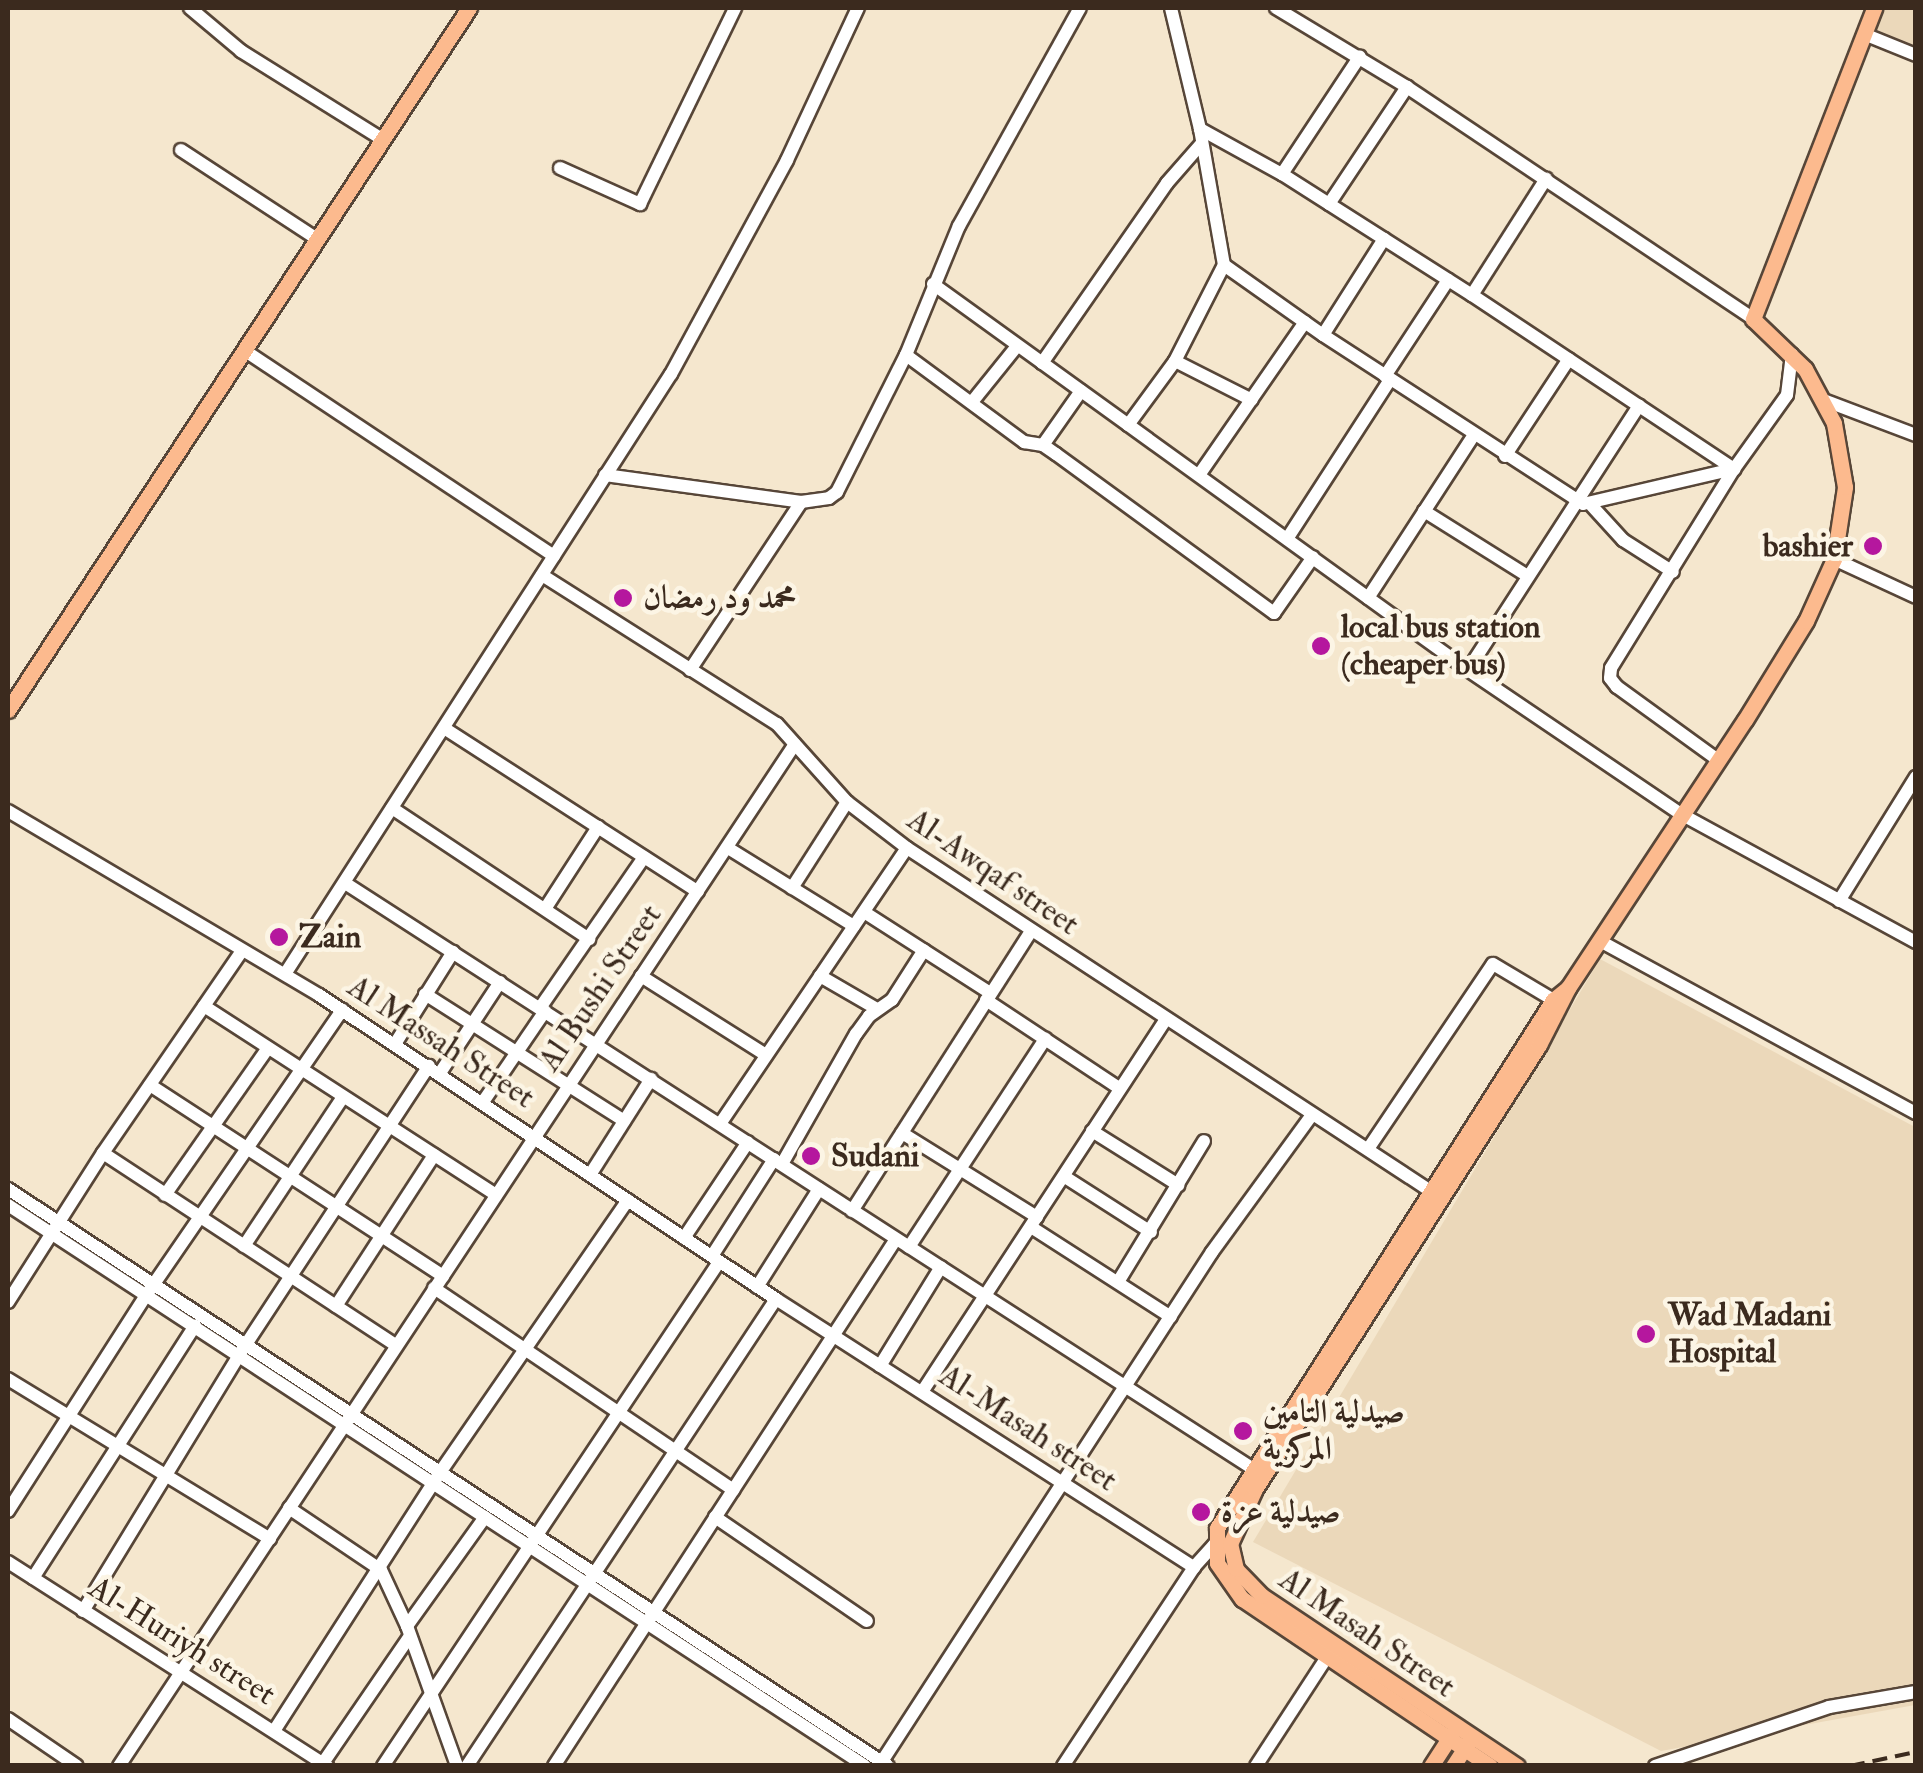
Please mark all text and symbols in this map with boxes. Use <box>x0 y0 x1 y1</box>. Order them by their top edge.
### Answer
place label: bashier <box>1763 527 1853 565</box>
marker: bashier <box>1862 535 1884 557</box>
place label: محمد ود رمضان <box>643 579 796 617</box>
marker: محمد ود رمضان <box>612 587 634 609</box>
place label: local bus station (cheaper bus) <box>1341 609 1540 684</box>
marker: local bus station (cheaper bus) <box>1310 635 1332 657</box>
street label: Al-Awqaf street <box>900 801 1086 943</box>
street label: Al Bushi Street <box>530 897 670 1079</box>
place label: Zain <box>299 918 361 956</box>
marker: Zain <box>268 926 290 948</box>
street label: Al Massah Street <box>340 967 542 1117</box>
place label: Sudani <box>831 1137 919 1175</box>
marker: Sudani <box>800 1145 822 1167</box>
place label: Wad Madani Hospital <box>1668 1297 1831 1372</box>
marker: Wad Madani Hospital <box>1633 1321 1659 1347</box>
street label: Al-Masah street <box>932 1356 1124 1500</box>
place label: صيدلية التامين المركزية <box>1263 1394 1405 1469</box>
marker: صيدلية التامين المركزية <box>1232 1420 1254 1442</box>
place label: صيدلية عزة <box>1221 1493 1341 1531</box>
marker: صيدلية عزة <box>1190 1501 1212 1523</box>
street label: Al Masah Street <box>1272 1560 1462 1706</box>
street label: Al-Huriyh street <box>82 1568 282 1714</box>

